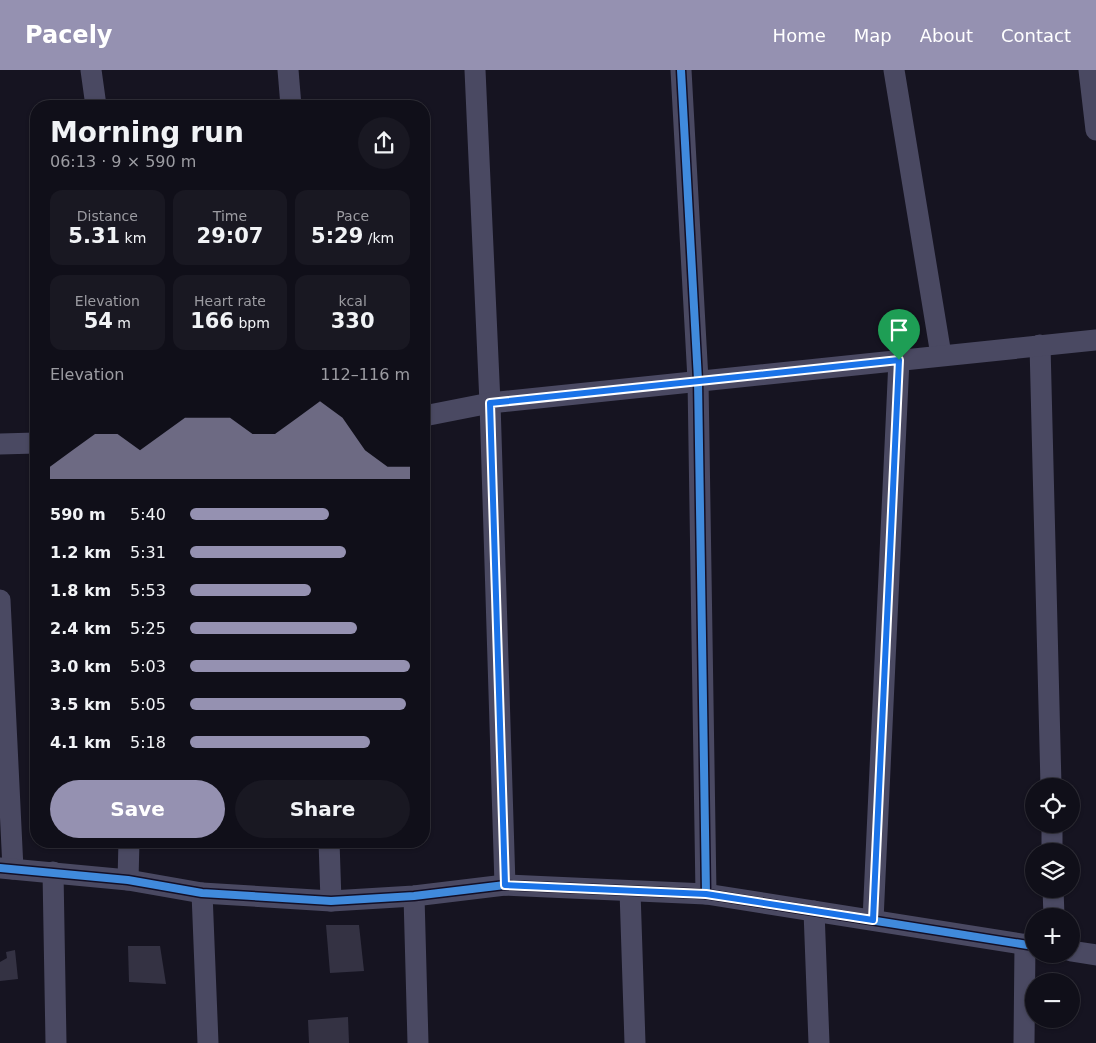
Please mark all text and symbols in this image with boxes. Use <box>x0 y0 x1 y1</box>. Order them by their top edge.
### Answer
text: Pacely <box>25 21 113 49</box>
text: Home <box>773 25 826 46</box>
text: Map <box>854 25 892 46</box>
text: About <box>920 25 973 46</box>
text: Contact <box>1001 25 1071 46</box>
text: Morning run <box>50 116 244 149</box>
button: share <box>358 117 410 169</box>
text: 06:13 · 9 × 590 m <box>50 152 196 171</box>
text: Distance <box>77 208 138 224</box>
text: Time <box>213 208 247 224</box>
text: Pace <box>336 208 369 224</box>
text: 5.31 <box>68 224 120 248</box>
text: 29:07 <box>197 224 263 248</box>
text: 5:29 <box>311 224 363 248</box>
text: km <box>120 230 146 246</box>
text: /km <box>363 230 394 246</box>
text: Elevation <box>75 293 140 309</box>
text: Heart rate <box>194 293 266 309</box>
text: kcal <box>339 293 367 309</box>
text: 54 <box>84 309 113 333</box>
text: 166 <box>190 309 234 333</box>
text: 330 <box>331 309 375 333</box>
pin <box>878 309 920 360</box>
text: m <box>113 315 131 331</box>
text: bpm <box>234 315 270 331</box>
icon: arrive <box>885 316 913 344</box>
text: Elevation <box>50 365 124 384</box>
text: 112–116 m <box>320 365 410 384</box>
text: 590 m <box>50 505 106 524</box>
text: 5:40 <box>130 505 166 524</box>
text: 1.2 km <box>50 543 111 562</box>
text: 5:31 <box>130 543 166 562</box>
text: 1.8 km <box>50 581 111 600</box>
text: 5:53 <box>130 581 166 600</box>
text: 2.4 km <box>50 619 111 638</box>
text: 5:25 <box>130 619 166 638</box>
text: 3.0 km <box>50 657 111 676</box>
text: 5:03 <box>130 657 166 676</box>
text: 3.5 km <box>50 695 111 714</box>
text: 5:05 <box>130 695 166 714</box>
text: 4.1 km <box>50 733 111 752</box>
text: 5:18 <box>130 733 166 752</box>
map controls <box>1025 778 1080 1028</box>
button: locate <box>1025 778 1080 833</box>
button: Save <box>50 780 225 838</box>
button: Share <box>235 780 410 838</box>
button: layers <box>1025 843 1080 898</box>
button: + <box>1025 908 1080 963</box>
button: − <box>1025 973 1080 1028</box>

